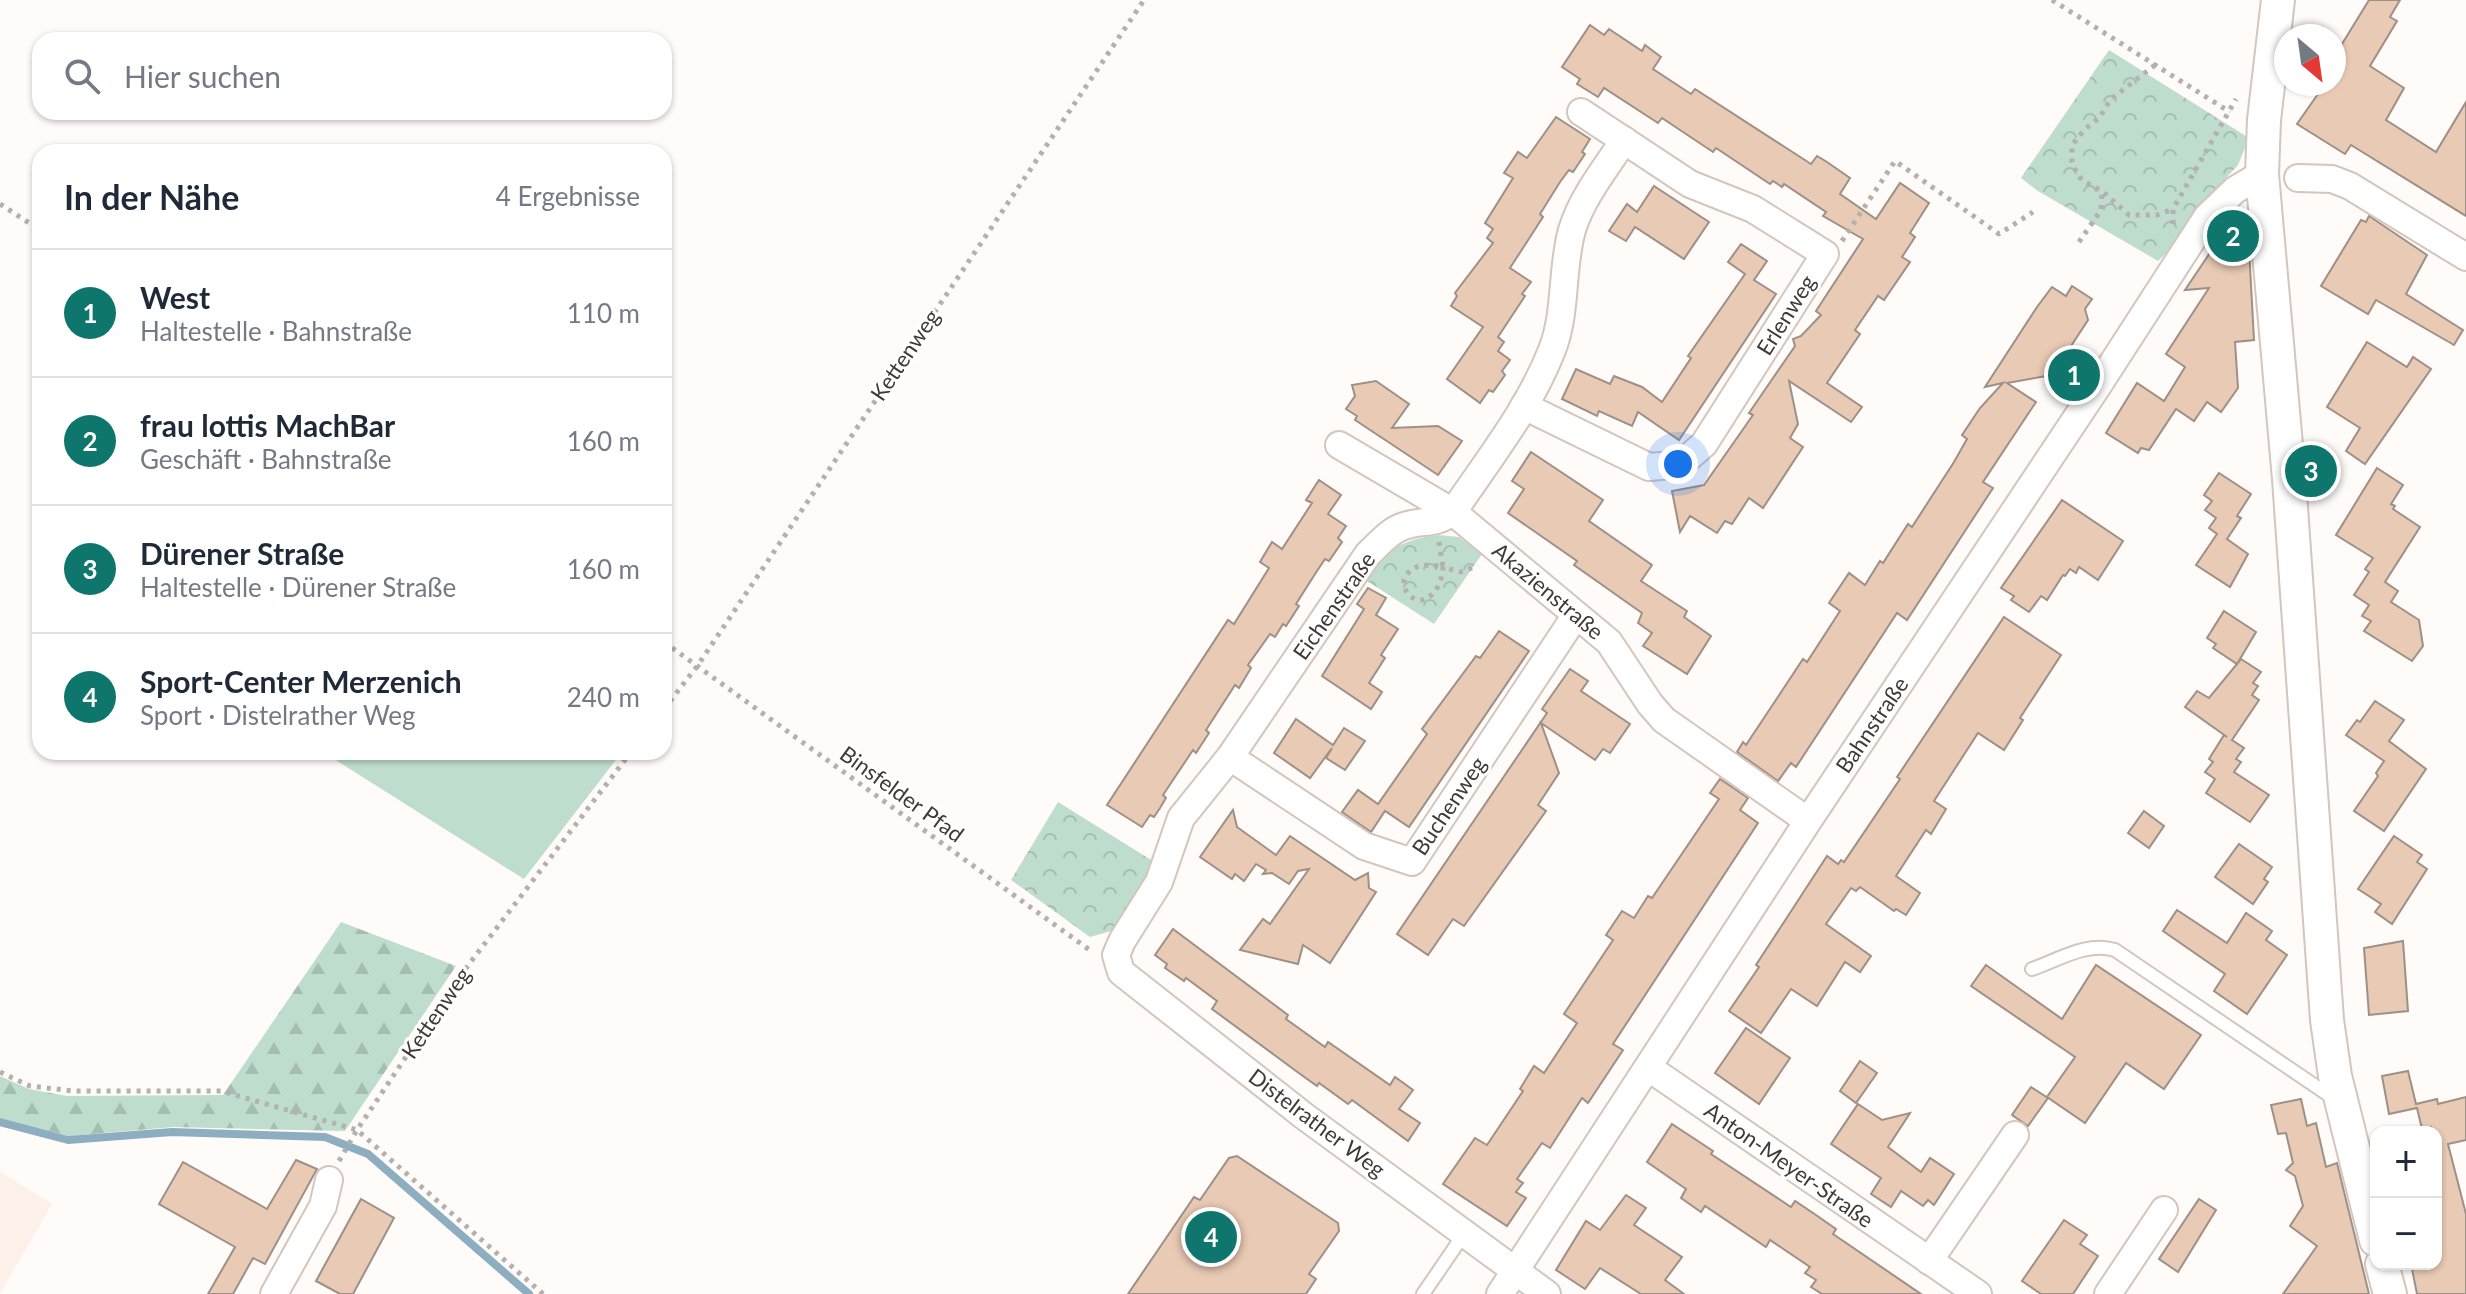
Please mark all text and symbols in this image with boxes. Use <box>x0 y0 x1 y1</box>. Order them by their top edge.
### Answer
north arrow <box>2274 24 2346 96</box>
search box <box>32 32 672 120</box>
icon: search <box>60 54 104 98</box>
text: Hier suchen <box>124 58 281 94</box>
text: In der Nähe <box>64 176 239 217</box>
text: 4 Ergebnisse <box>496 180 640 212</box>
pin: 2 <box>2207 206 2259 266</box>
street label: Erlenweg <box>1750 270 1821 360</box>
text: West <box>140 279 210 315</box>
text: 1 <box>82 297 98 329</box>
text: 110 m <box>567 297 640 329</box>
street label: Kettenweg <box>864 304 945 405</box>
text: Haltestelle · Bahnstraße <box>140 315 412 347</box>
pin: 1 <box>2048 345 2100 405</box>
text: frau lottis MachBar <box>140 407 395 443</box>
text: 2 <box>82 425 98 457</box>
text: 160 m <box>567 425 640 457</box>
pin: 3 <box>2285 441 2337 501</box>
text: Geschäft · Bahnstraße <box>140 443 391 475</box>
your location <box>1658 444 1698 484</box>
text: Dürener Straße <box>140 535 344 571</box>
street label: Akazienstraße <box>1487 536 1609 645</box>
street label: Eichenstraße <box>1287 547 1381 665</box>
text: 3 <box>82 553 98 585</box>
text: 160 m <box>567 553 640 585</box>
text: Haltestelle · Dürener Straße <box>140 571 456 603</box>
text: Sport-Center Merzenich <box>140 663 462 699</box>
street label: Bahnstraße <box>1830 672 1914 778</box>
text: 4 <box>82 681 98 713</box>
text: 240 m <box>567 681 640 713</box>
text: Sport · Distelrather Weg <box>140 699 416 731</box>
street label: Binsfelder Pfad <box>835 740 969 848</box>
street label: Buchenweg <box>1406 751 1491 860</box>
street label: Kettenweg <box>395 962 476 1063</box>
street label: Distelrather Weg <box>1244 1063 1391 1183</box>
street label: Anton-Meyer-Straße <box>1700 1096 1879 1233</box>
map controls <box>2370 1126 2442 1270</box>
button: + <box>2370 1126 2442 1198</box>
button: − <box>2370 1198 2442 1270</box>
pin: 4 <box>1185 1207 1237 1267</box>

